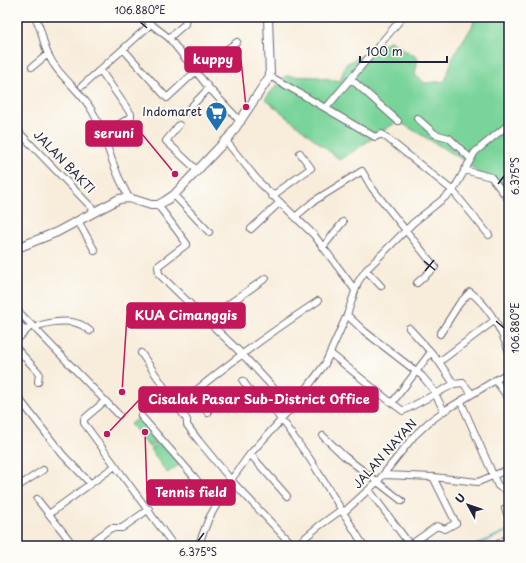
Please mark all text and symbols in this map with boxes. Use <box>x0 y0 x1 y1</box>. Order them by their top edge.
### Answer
text: 106.880°E <box>114 2 166 17</box>
scale bar <box>360 38 447 64</box>
text: 100 m <box>366 42 403 60</box>
callout: kuppy <box>185 47 241 72</box>
text: kuppy <box>193 49 233 68</box>
supermarket icon: Indomaret <box>204 99 230 132</box>
place label: Indomaret <box>142 102 202 120</box>
callout: seruni <box>86 121 142 146</box>
text: seruni <box>94 123 134 142</box>
street label: JALAN BAKTI <box>30 126 100 197</box>
text: 6.375°S <box>507 157 522 195</box>
text: 106.880°E <box>507 302 522 354</box>
callout: KUA Cimanggis <box>127 303 245 328</box>
text: KUA Cimanggis <box>135 305 237 324</box>
callout: Cisalak Pasar Sub-District Office <box>139 387 378 412</box>
text: Cisalak Pasar Sub-District Office <box>148 389 370 408</box>
street label: JALAN NAYAN <box>348 415 420 492</box>
callout: Tennis field <box>147 480 235 505</box>
text: Tennis field <box>155 482 227 501</box>
north arrow <box>448 485 488 525</box>
text: U <box>451 490 469 507</box>
text: 6.375°S <box>179 544 217 559</box>

